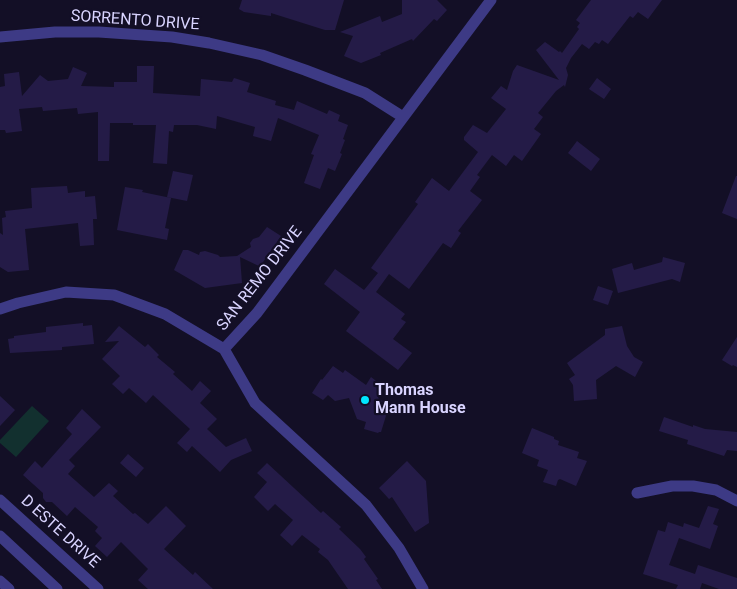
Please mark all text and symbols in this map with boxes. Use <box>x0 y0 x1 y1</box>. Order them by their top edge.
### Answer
street label: SORRENTO DRIVE <box>70 7 200 35</box>
street label: SAN REMO DRIVE <box>213 223 307 335</box>
place label: Thomas Mann House <box>375 381 466 419</box>
marker: Thomas Mann House <box>359 394 371 406</box>
street label: D ESTE DRIVE <box>17 492 103 572</box>

